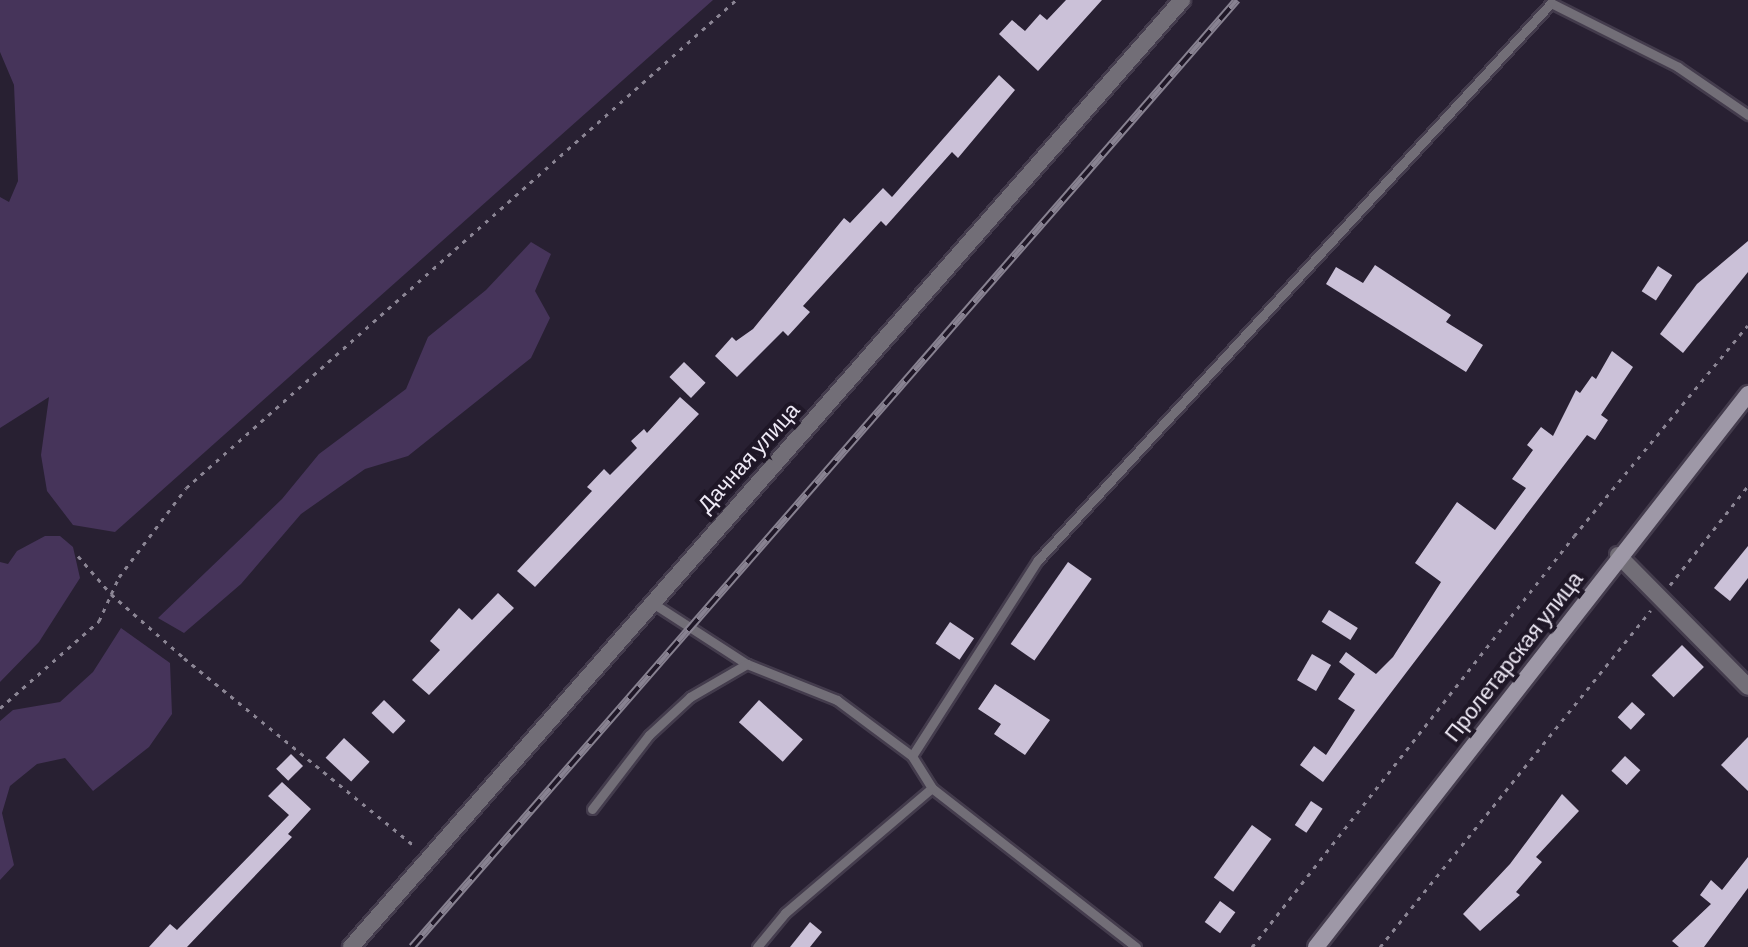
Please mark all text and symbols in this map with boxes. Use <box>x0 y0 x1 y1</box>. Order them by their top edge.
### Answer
street label: Дачная улица <box>692 396 804 518</box>
street label: Пролетарская улица <box>1438 566 1588 746</box>

